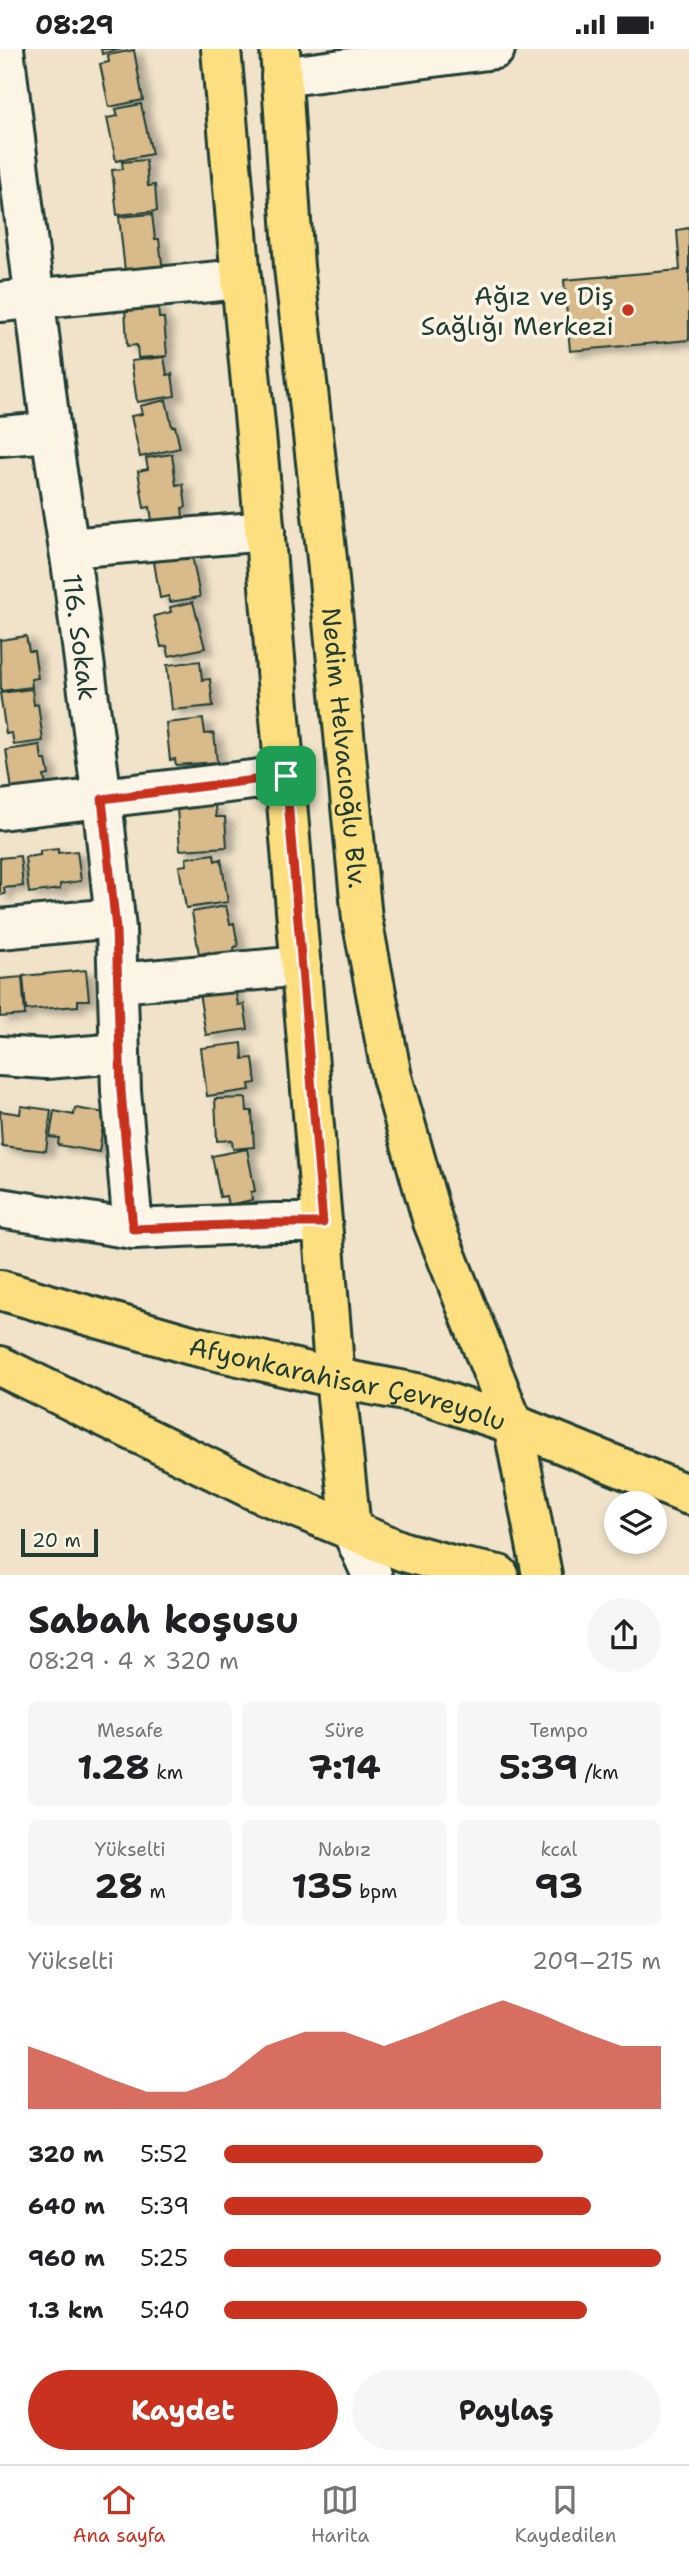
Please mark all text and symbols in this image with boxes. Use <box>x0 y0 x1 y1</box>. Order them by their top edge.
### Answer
text: 08:29 <box>35 7 114 42</box>
place label: Ağız ve Diş Sağlığı Merkezi <box>421 278 614 343</box>
marker: Ağız ve Diş Sağlığı Merkezi <box>620 302 636 318</box>
street label: 116. Sokak <box>55 571 107 702</box>
street label: Nedim Helvacıoğlu Blv. <box>314 606 376 890</box>
pin <box>256 746 316 806</box>
icon: arrive <box>267 757 305 795</box>
street label: Afyonkarahisar Çevreyolu <box>186 1328 511 1438</box>
map controls <box>604 1491 667 1554</box>
button: layers <box>604 1491 667 1554</box>
scale bar <box>21 1526 98 1558</box>
text: 20 m <box>32 1528 81 1553</box>
text: Sabah koşusu <box>28 1594 299 1645</box>
button: share <box>587 1598 661 1672</box>
text: 08:29 · 4 × 320 m <box>28 1646 239 1676</box>
text: Mesafe <box>97 1718 163 1743</box>
text: Süre <box>325 1718 364 1743</box>
text: Tempo <box>530 1718 588 1743</box>
text: 1.28 <box>77 1743 150 1790</box>
text: 7:14 <box>308 1743 381 1790</box>
text: 5:39 <box>499 1743 578 1790</box>
text: km <box>150 1760 183 1785</box>
text: /km <box>578 1760 619 1785</box>
text: Yükselti <box>95 1837 166 1862</box>
text: Nabız <box>318 1837 371 1862</box>
text: kcal <box>540 1837 577 1862</box>
text: 28 <box>94 1862 143 1909</box>
text: 135 <box>291 1862 353 1909</box>
text: 93 <box>535 1862 583 1909</box>
text: m <box>143 1879 166 1904</box>
text: bpm <box>353 1879 398 1904</box>
text: Yükselti <box>28 1946 114 1976</box>
text: 209–215 m <box>532 1946 661 1976</box>
text: 320 m <box>28 2139 104 2169</box>
text: 5:52 <box>140 2139 188 2169</box>
text: 640 m <box>28 2191 105 2221</box>
text: 5:39 <box>140 2191 189 2221</box>
text: 960 m <box>28 2243 105 2273</box>
text: 5:25 <box>140 2243 188 2273</box>
text: 1.3 km <box>28 2295 103 2325</box>
text: 5:40 <box>140 2295 190 2325</box>
button: Kaydet <box>28 2370 338 2450</box>
button: Paylaş <box>352 2370 661 2450</box>
tab: Ana sayfa <box>73 2481 165 2548</box>
tab: Harita <box>311 2481 369 2548</box>
tab: Kaydedilen <box>515 2481 616 2548</box>

